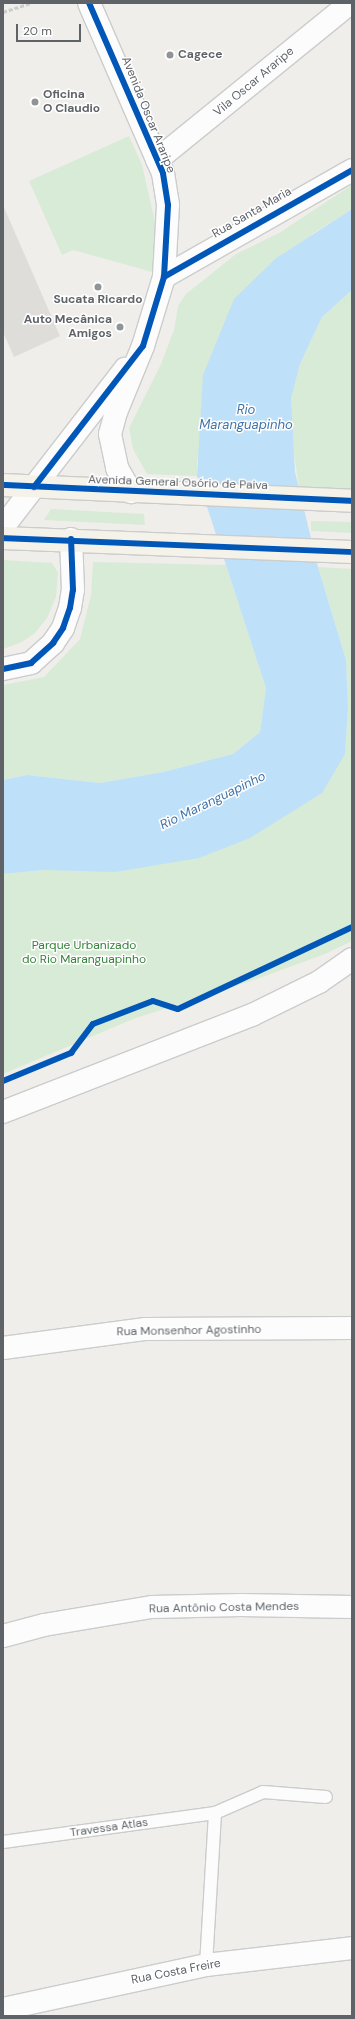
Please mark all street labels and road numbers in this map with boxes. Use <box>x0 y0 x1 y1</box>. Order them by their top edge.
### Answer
street label: Vila Oscar Araripe <box>211 44 297 120</box>
street label: Avenida Oscar Araripe <box>118 55 178 175</box>
street label: Rua Santa Maria <box>210 185 294 241</box>
street label: Avenida General Osório de Paiva <box>88 473 268 493</box>
street label: Rua Monsenhor Agostinho <box>116 1323 262 1339</box>
street label: Rua Antônio Costa Mendes <box>149 1599 299 1617</box>
street label: Travessa Atlas <box>69 1815 149 1841</box>
street label: Rua Costa Freire <box>130 1956 222 1988</box>

